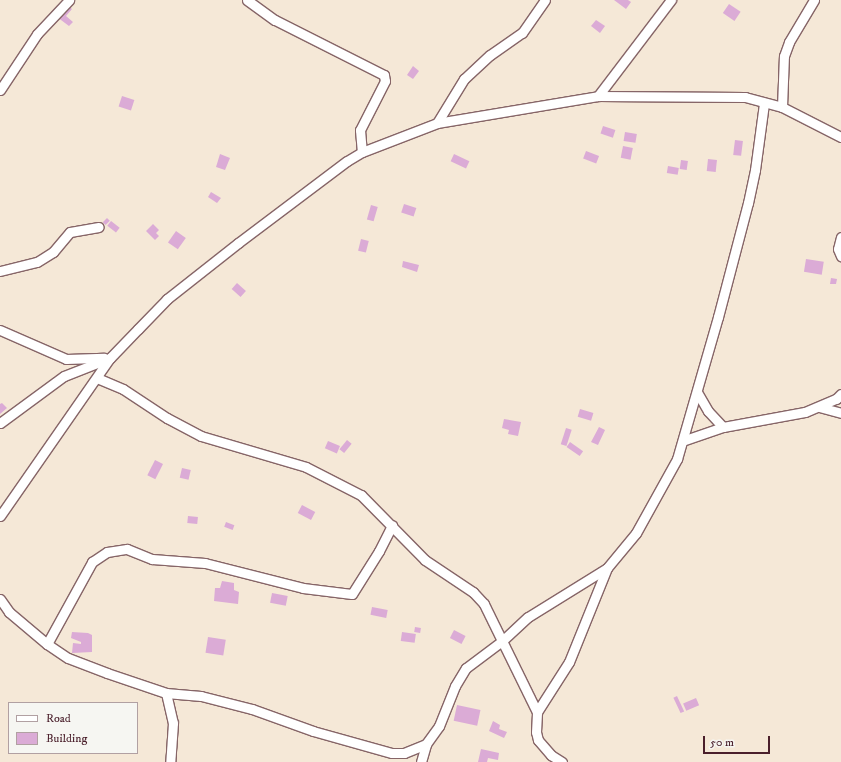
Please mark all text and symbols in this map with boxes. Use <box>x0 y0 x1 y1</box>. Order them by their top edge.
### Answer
legend <box>8 702 138 754</box>
text: Road <box>46 711 71 726</box>
scale bar <box>705 728 772 754</box>
text: Building <box>46 731 87 746</box>
text: 50 m <box>710 735 734 750</box>

